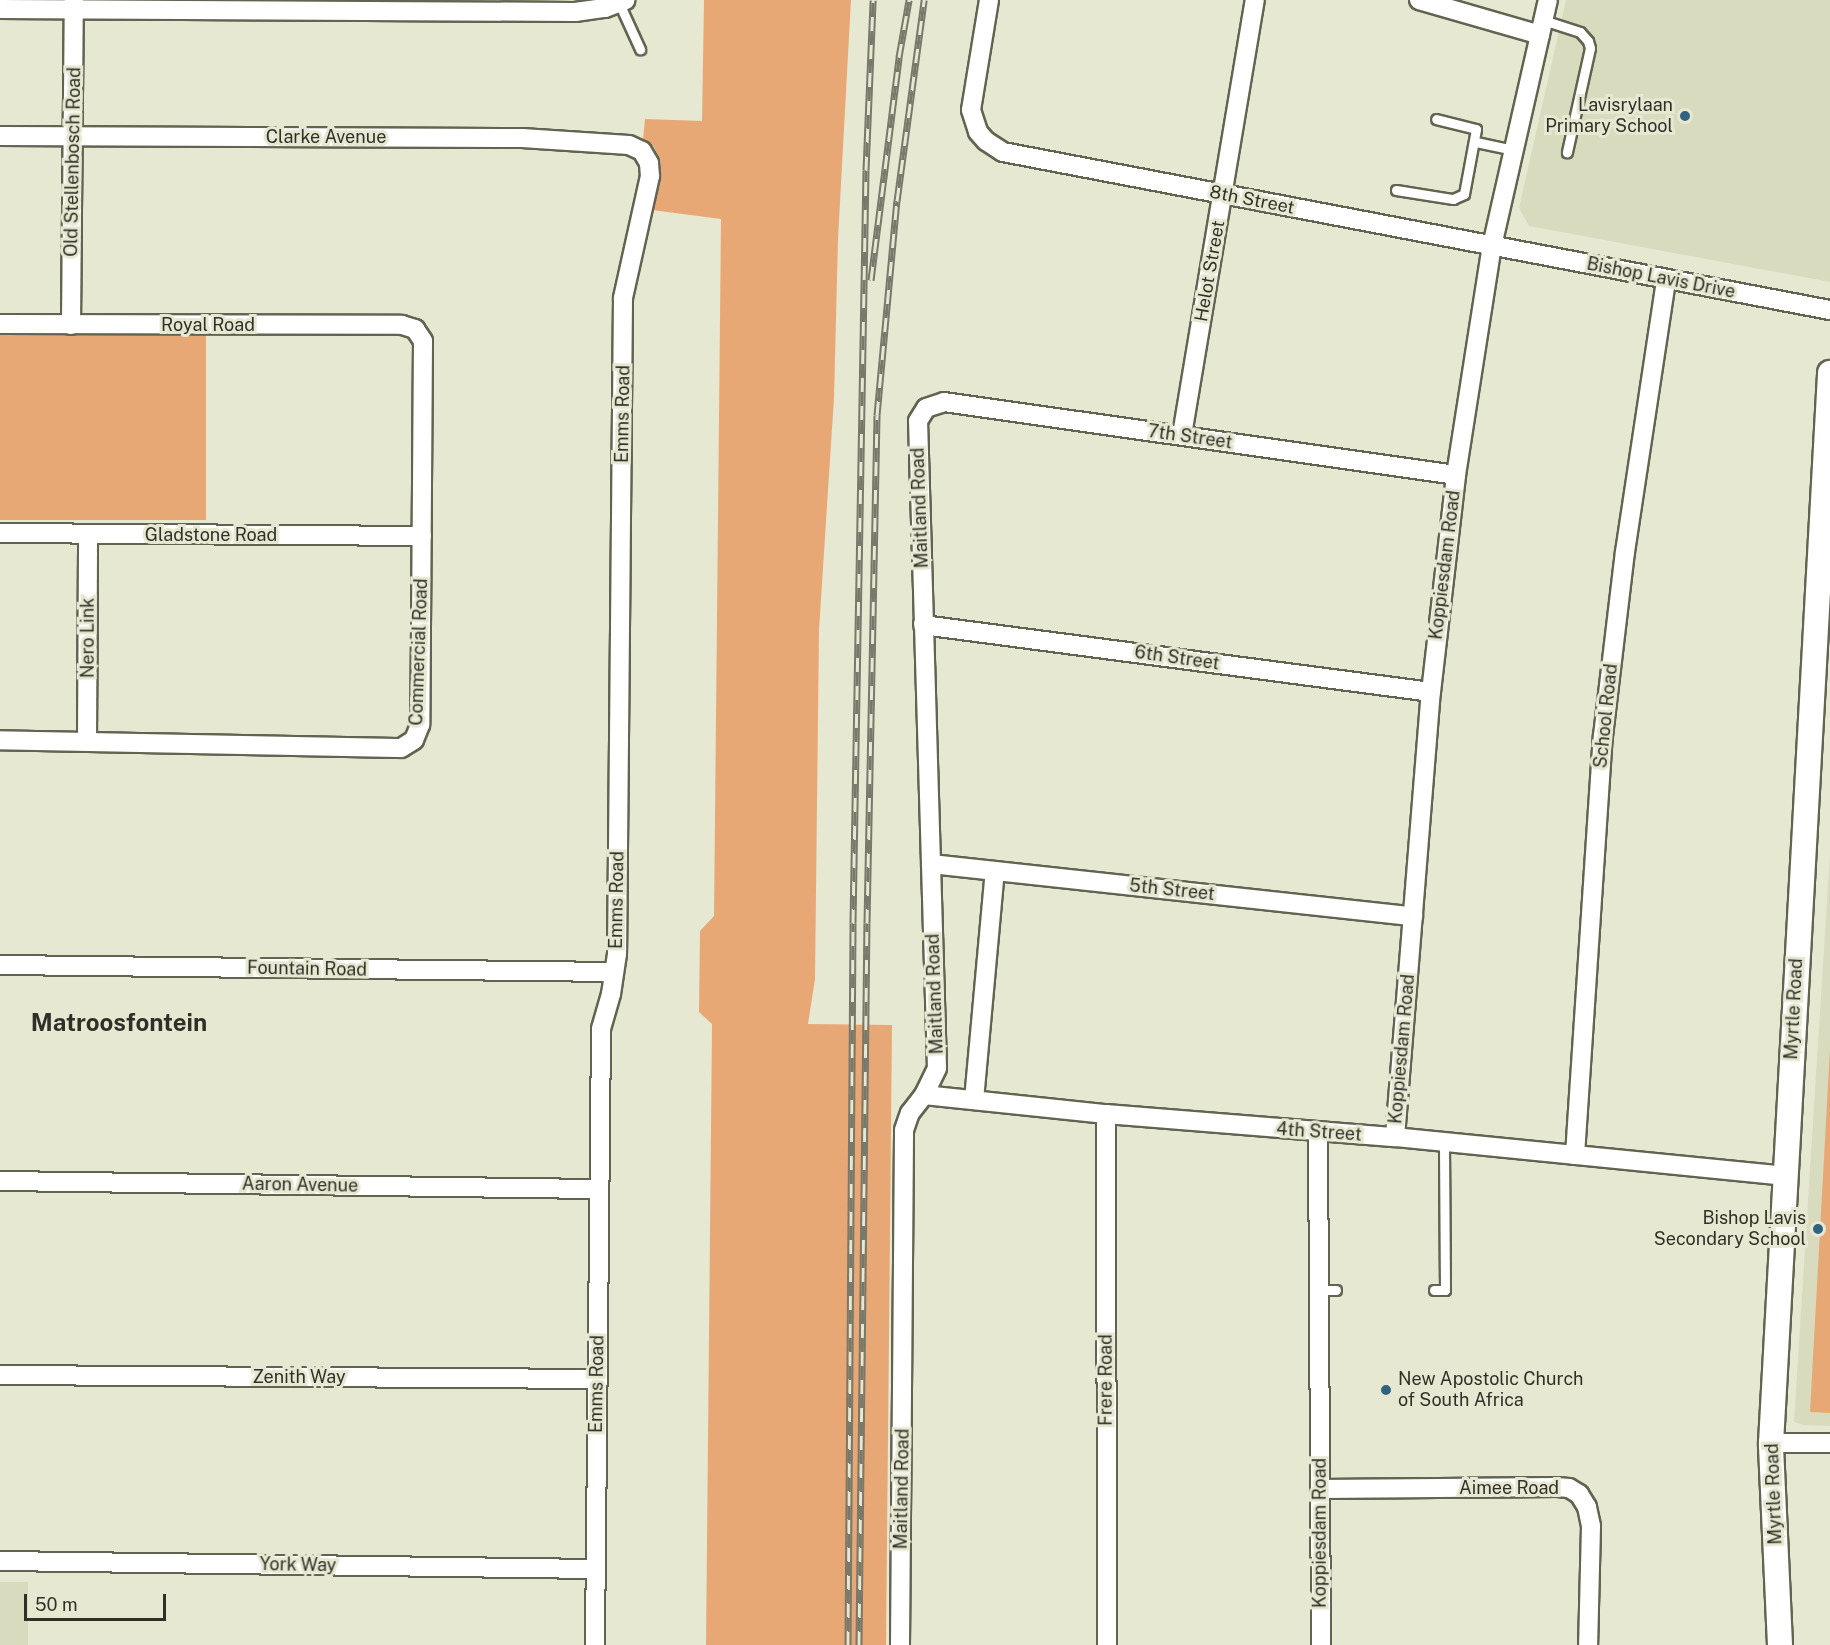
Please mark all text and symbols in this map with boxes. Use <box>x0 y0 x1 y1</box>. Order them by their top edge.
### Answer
street label: Old Stellenbosch Road <box>61 67 85 257</box>
place label: Lavisrylaan Primary School <box>1545 95 1673 138</box>
marker: Lavisrylaan Primary School <box>1678 109 1692 123</box>
street label: Clarke Avenue <box>266 126 386 148</box>
street label: 8th Street <box>1208 181 1296 219</box>
street label: Helot Street <box>1190 219 1230 323</box>
street label: Bishop Lavis Drive <box>1585 253 1737 303</box>
street label: Royal Road <box>161 314 255 336</box>
street label: Emms Road <box>611 365 635 463</box>
street label: 7th Street <box>1146 420 1234 454</box>
street label: Maitland Road <box>907 447 933 569</box>
street label: Koppiesdam Road <box>1425 489 1465 641</box>
street label: Gladstone Road <box>145 524 277 546</box>
street label: Commercial Road <box>406 578 432 726</box>
street label: Nero Link <box>77 598 99 678</box>
street label: 6th Street <box>1133 641 1221 675</box>
street label: School Road <box>1590 663 1622 769</box>
street label: Emms Road <box>605 851 629 949</box>
street label: 5th Street <box>1128 875 1216 905</box>
street label: Maitland Road <box>922 933 948 1055</box>
street label: Fountain Road <box>247 957 367 981</box>
street label: Myrtle Road <box>1781 958 1807 1060</box>
street label: Koppiesdam Road <box>1385 973 1419 1125</box>
district label: Matroosfontein <box>31 1009 207 1037</box>
street label: 4th Street <box>1276 1118 1362 1146</box>
street label: Aaron Avenue <box>242 1173 358 1197</box>
place label: Bishop Lavis Secondary School <box>1654 1208 1806 1250</box>
marker: Bishop Lavis Secondary School <box>1811 1222 1825 1236</box>
street label: Frere Road <box>1095 1334 1117 1426</box>
street label: Emms Road <box>585 1335 609 1433</box>
street label: Zenith Way <box>252 1366 346 1388</box>
place label: New Apostolic Church of South Africa <box>1398 1369 1584 1412</box>
marker: New Apostolic Church of South Africa <box>1379 1383 1393 1397</box>
street label: Maitland Road <box>890 1428 914 1550</box>
street label: Myrtle Road <box>1761 1443 1787 1545</box>
street label: Koppiesdam Road <box>1309 1458 1331 1608</box>
street label: Aimee Road <box>1459 1477 1559 1499</box>
street label: York Way <box>259 1554 337 1576</box>
scale bar <box>27 1582 170 1620</box>
text: 50 m <box>35 1594 78 1615</box>

